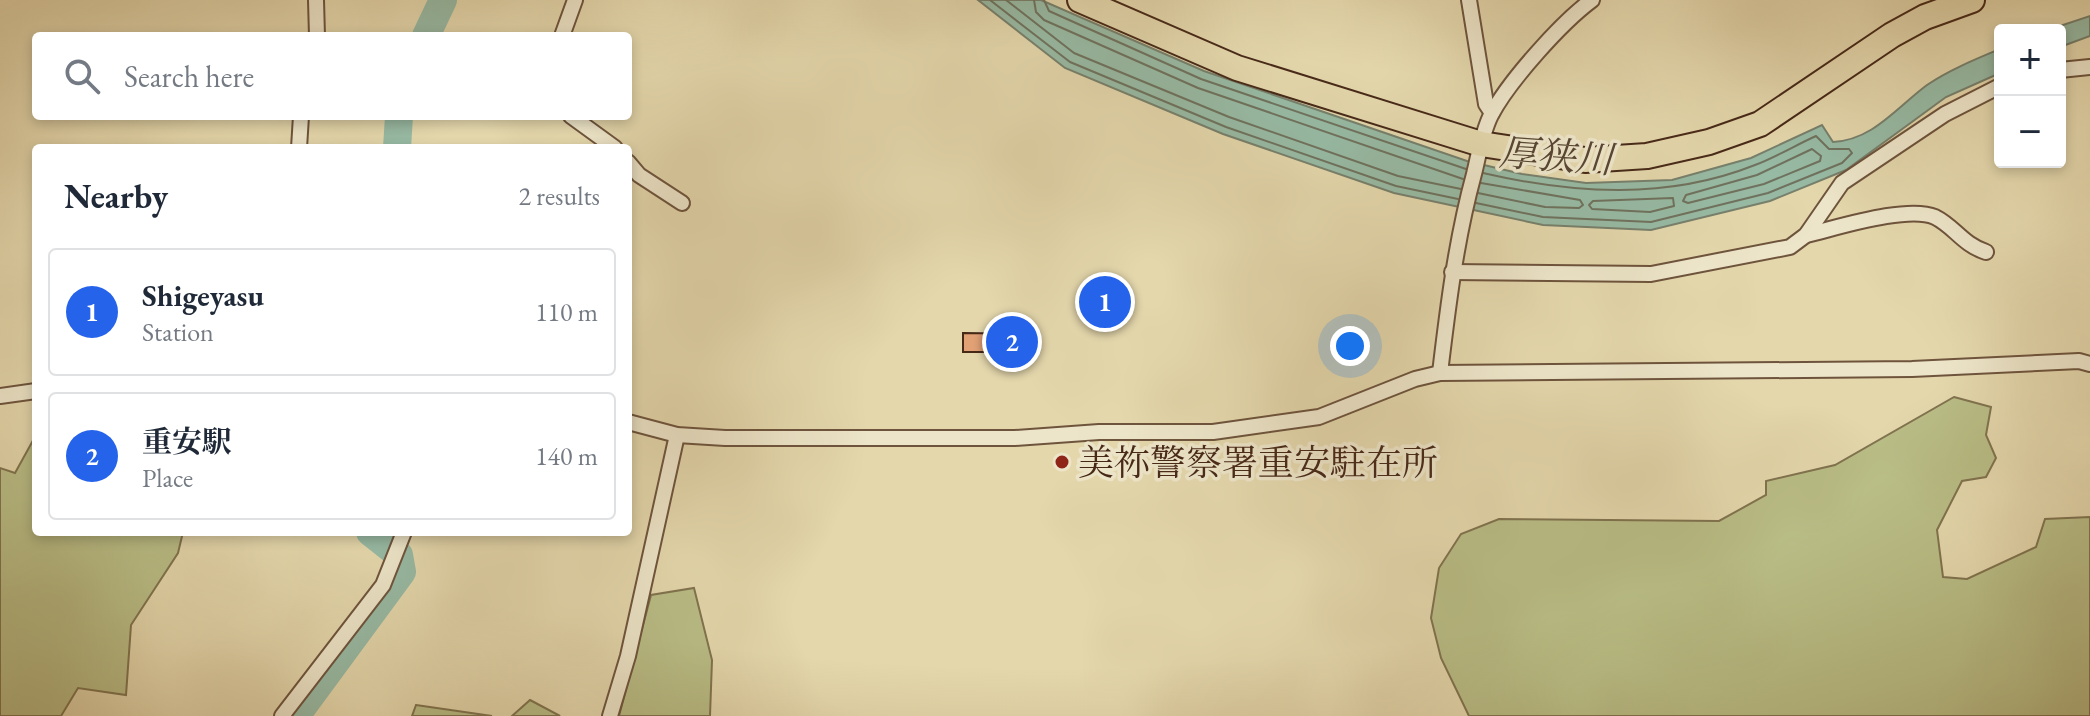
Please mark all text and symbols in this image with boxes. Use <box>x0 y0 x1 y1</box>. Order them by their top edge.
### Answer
map controls <box>1994 24 2066 168</box>
button: + <box>1994 24 2066 96</box>
search box <box>32 32 632 120</box>
icon: search <box>60 54 104 98</box>
text: Search here <box>124 57 254 96</box>
button: − <box>1994 96 2066 168</box>
water label: 厚狭川 <box>1497 127 1619 184</box>
text: Nearby <box>64 174 168 218</box>
text: 2 results <box>519 179 600 213</box>
pin: 1 <box>1079 272 1131 332</box>
text: Shigeyasu <box>142 276 264 315</box>
text: 1 <box>85 295 99 329</box>
text: 110 m <box>535 295 598 329</box>
pin: 2 <box>986 312 1038 372</box>
text: Station <box>142 315 214 349</box>
your location <box>1330 326 1370 366</box>
text: 重安駅 <box>142 422 232 461</box>
text: 2 <box>85 439 99 473</box>
text: 140 m <box>535 439 598 473</box>
place label: 美祢警察署重安駐在所 <box>1078 439 1438 486</box>
marker: 美祢警察署重安駐在所 <box>1053 453 1071 471</box>
text: Place <box>142 461 193 495</box>

